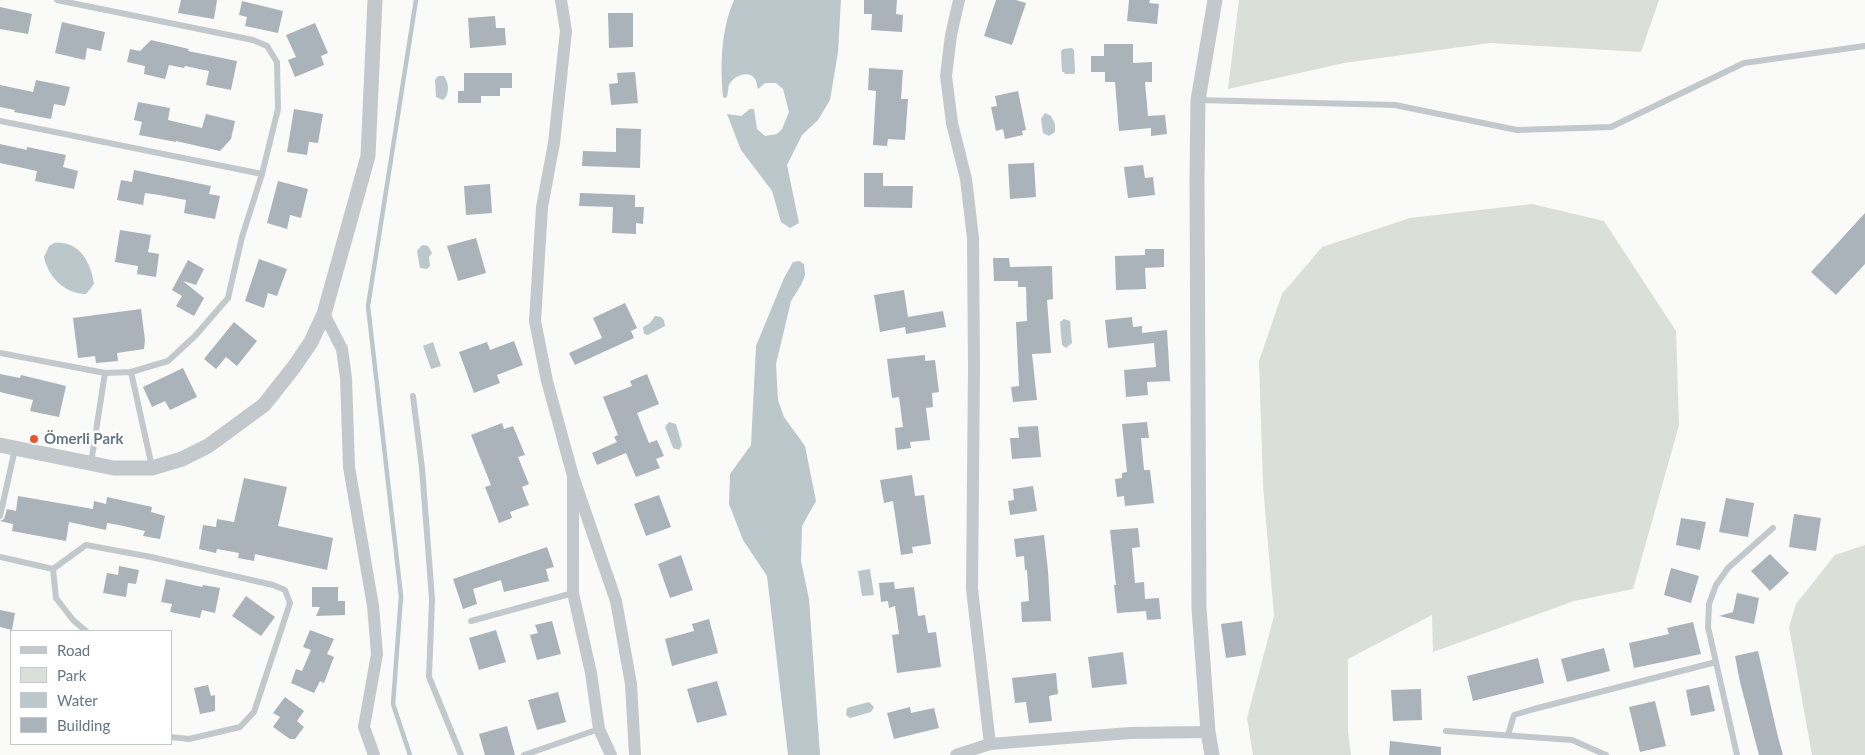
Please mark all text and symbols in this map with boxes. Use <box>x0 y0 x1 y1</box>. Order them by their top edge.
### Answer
place label: Ömerli Park <box>44 430 124 448</box>
marker: Ömerli Park <box>28 433 40 445</box>
legend <box>10 630 172 745</box>
text: Road <box>57 641 90 659</box>
text: Park <box>57 666 86 684</box>
text: Water <box>57 691 98 709</box>
text: Building <box>57 716 110 734</box>

